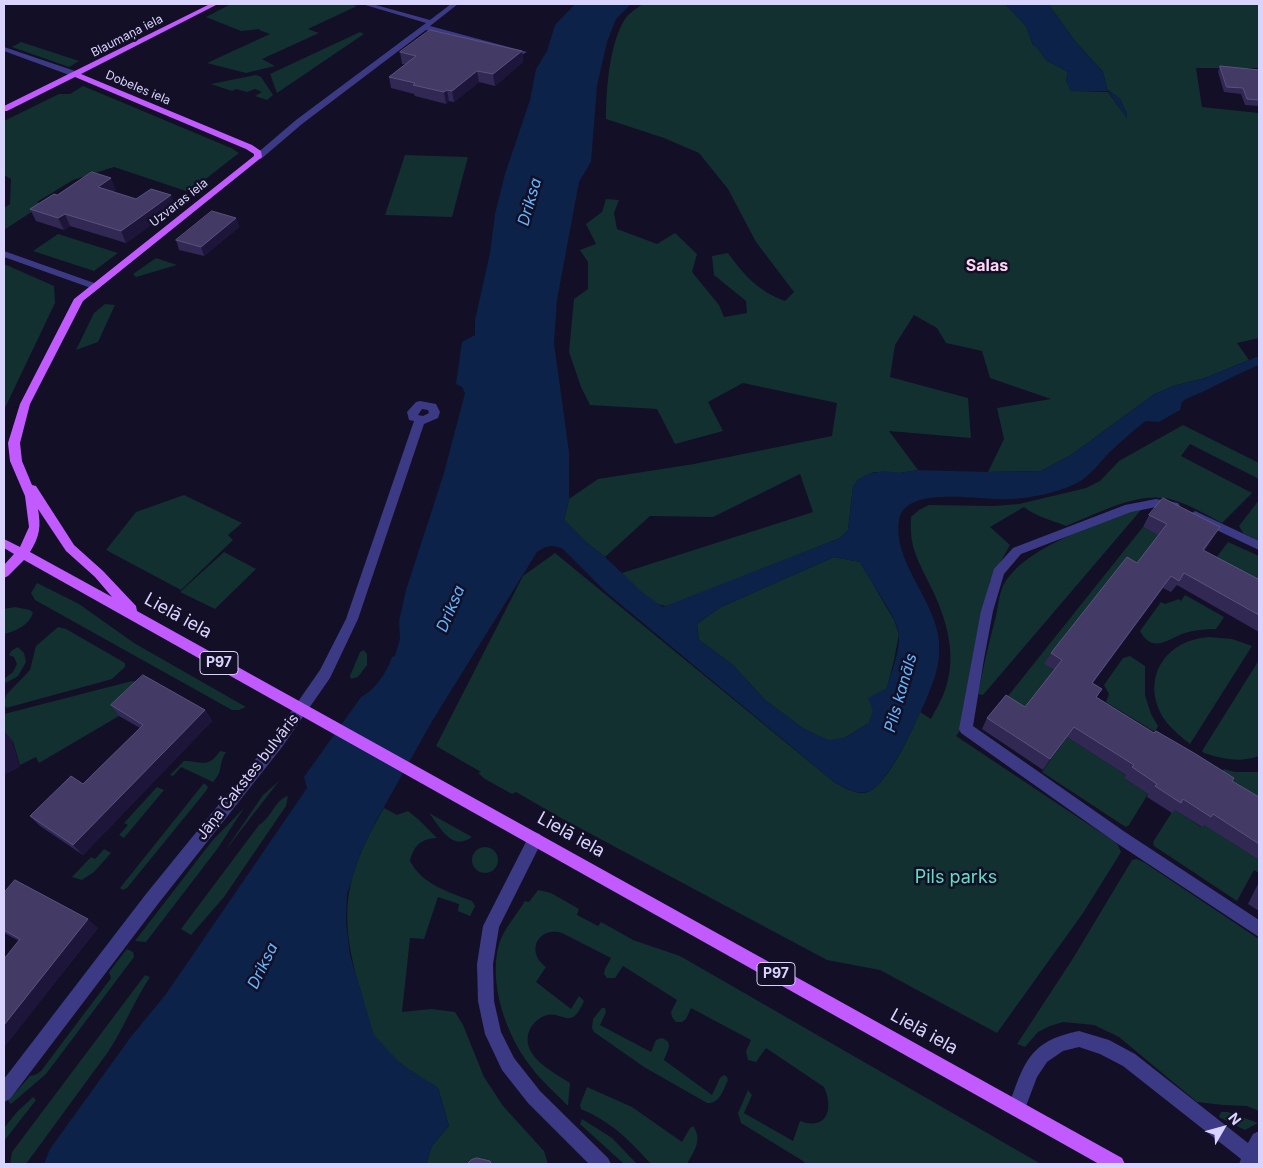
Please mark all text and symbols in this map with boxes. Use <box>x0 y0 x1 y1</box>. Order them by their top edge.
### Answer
street label: Blaumaņa iela <box>89 12 165 60</box>
street label: Dobeles iela <box>103 68 173 108</box>
street label: Uzvaras iela <box>147 176 211 230</box>
water label: Driksa <box>514 176 546 228</box>
district label: Salas <box>966 256 1008 276</box>
water label: Driksa <box>433 583 469 635</box>
street label: Lielā iela <box>140 589 216 643</box>
road number: P97 <box>200 651 238 674</box>
water label: Pils kanāls <box>881 652 921 734</box>
street label: Jāņa Čakstes bulvāris <box>193 710 303 844</box>
street label: Lielā iela <box>533 808 609 862</box>
park label: Pils parks <box>915 867 997 889</box>
water label: Driksa <box>244 940 282 992</box>
road number: P97 <box>757 962 795 986</box>
street label: Lielā iela <box>886 1005 962 1059</box>
north arrow <box>1198 1103 1248 1153</box>
text: N <box>1225 1109 1245 1128</box>

